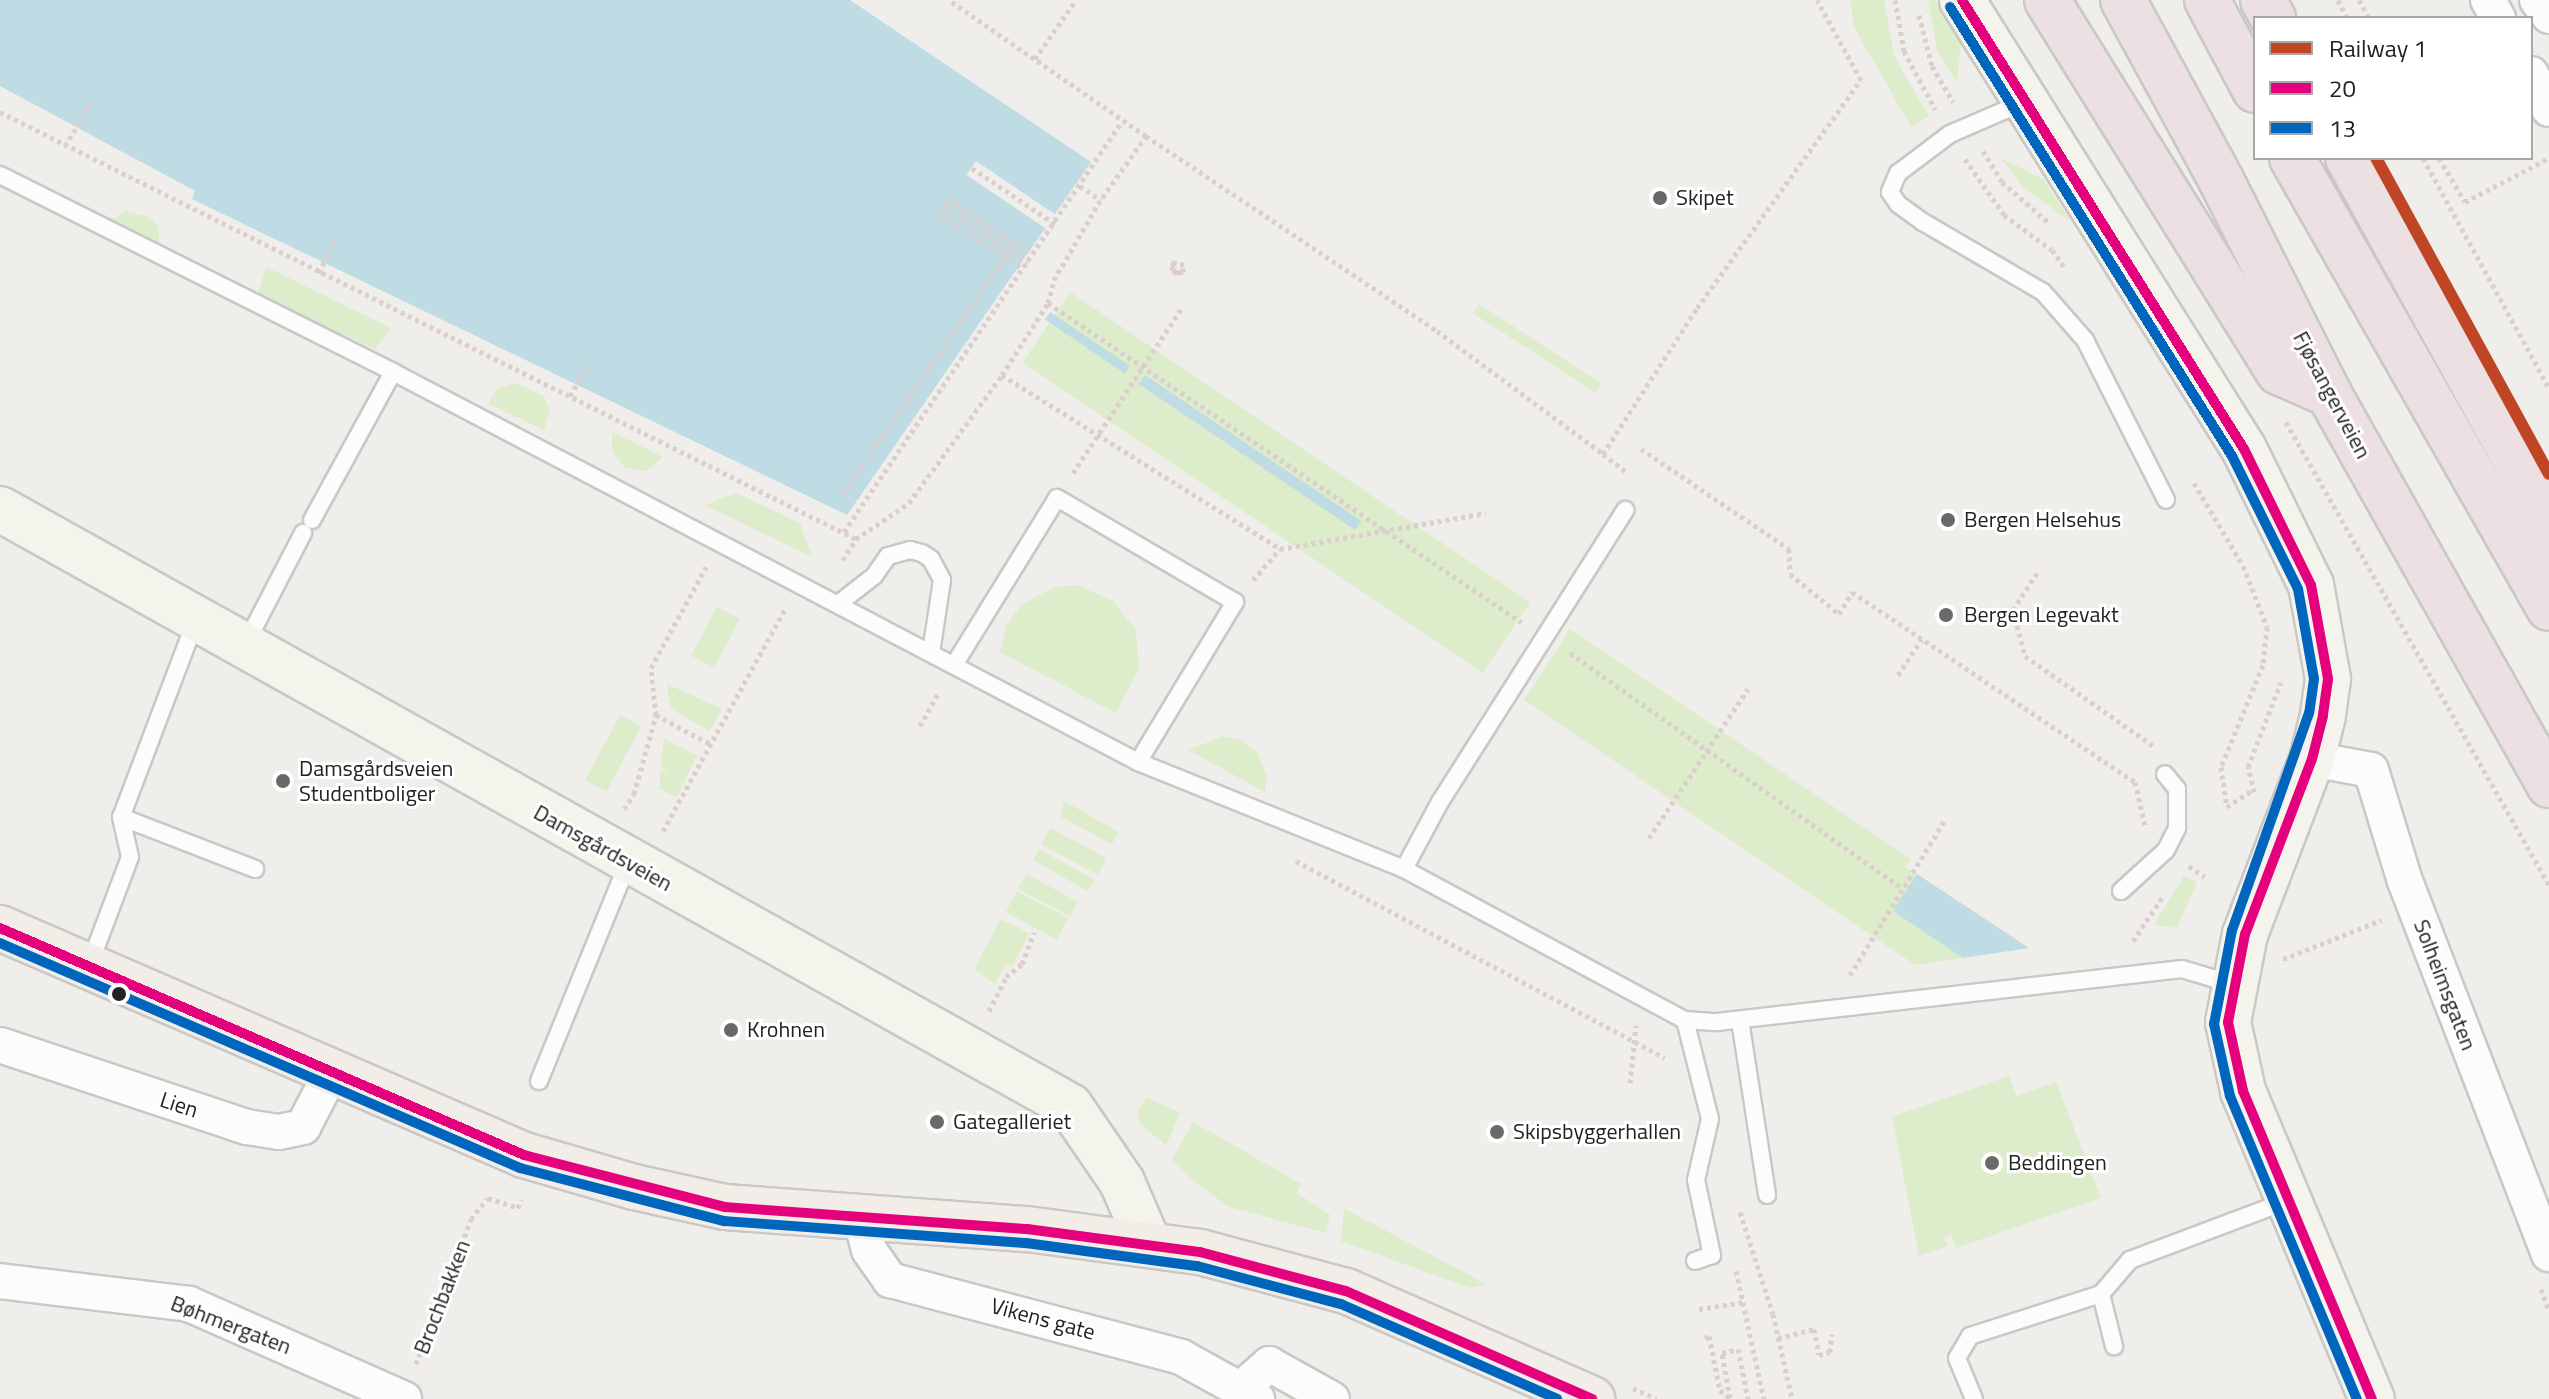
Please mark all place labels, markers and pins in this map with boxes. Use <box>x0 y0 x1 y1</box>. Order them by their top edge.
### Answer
place label: Skipet <box>1676 185 1734 211</box>
marker: Skipet <box>1651 189 1669 207</box>
place label: Bergen Helsehus <box>1964 507 2121 533</box>
marker: Bergen Helsehus <box>1939 511 1957 529</box>
place label: Bergen Legevakt <box>1964 602 2119 628</box>
marker: Bergen Legevakt <box>1935 604 1957 626</box>
place label: Damsgårdsveien Studentboliger <box>299 755 453 806</box>
marker: Damsgårdsveien Studentboliger <box>274 772 292 790</box>
unlabelled marker <box>111 986 127 1002</box>
place label: Krohnen <box>747 1017 825 1043</box>
marker: Krohnen <box>722 1021 740 1039</box>
place label: Gategalleriet <box>953 1109 1071 1135</box>
marker: Gategalleriet <box>928 1113 946 1131</box>
place label: Skipsbyggerhallen <box>1513 1119 1681 1145</box>
marker: Skipsbyggerhallen <box>1488 1123 1506 1141</box>
place label: Beddingen <box>2008 1150 2107 1176</box>
marker: Beddingen <box>1983 1154 2001 1172</box>

